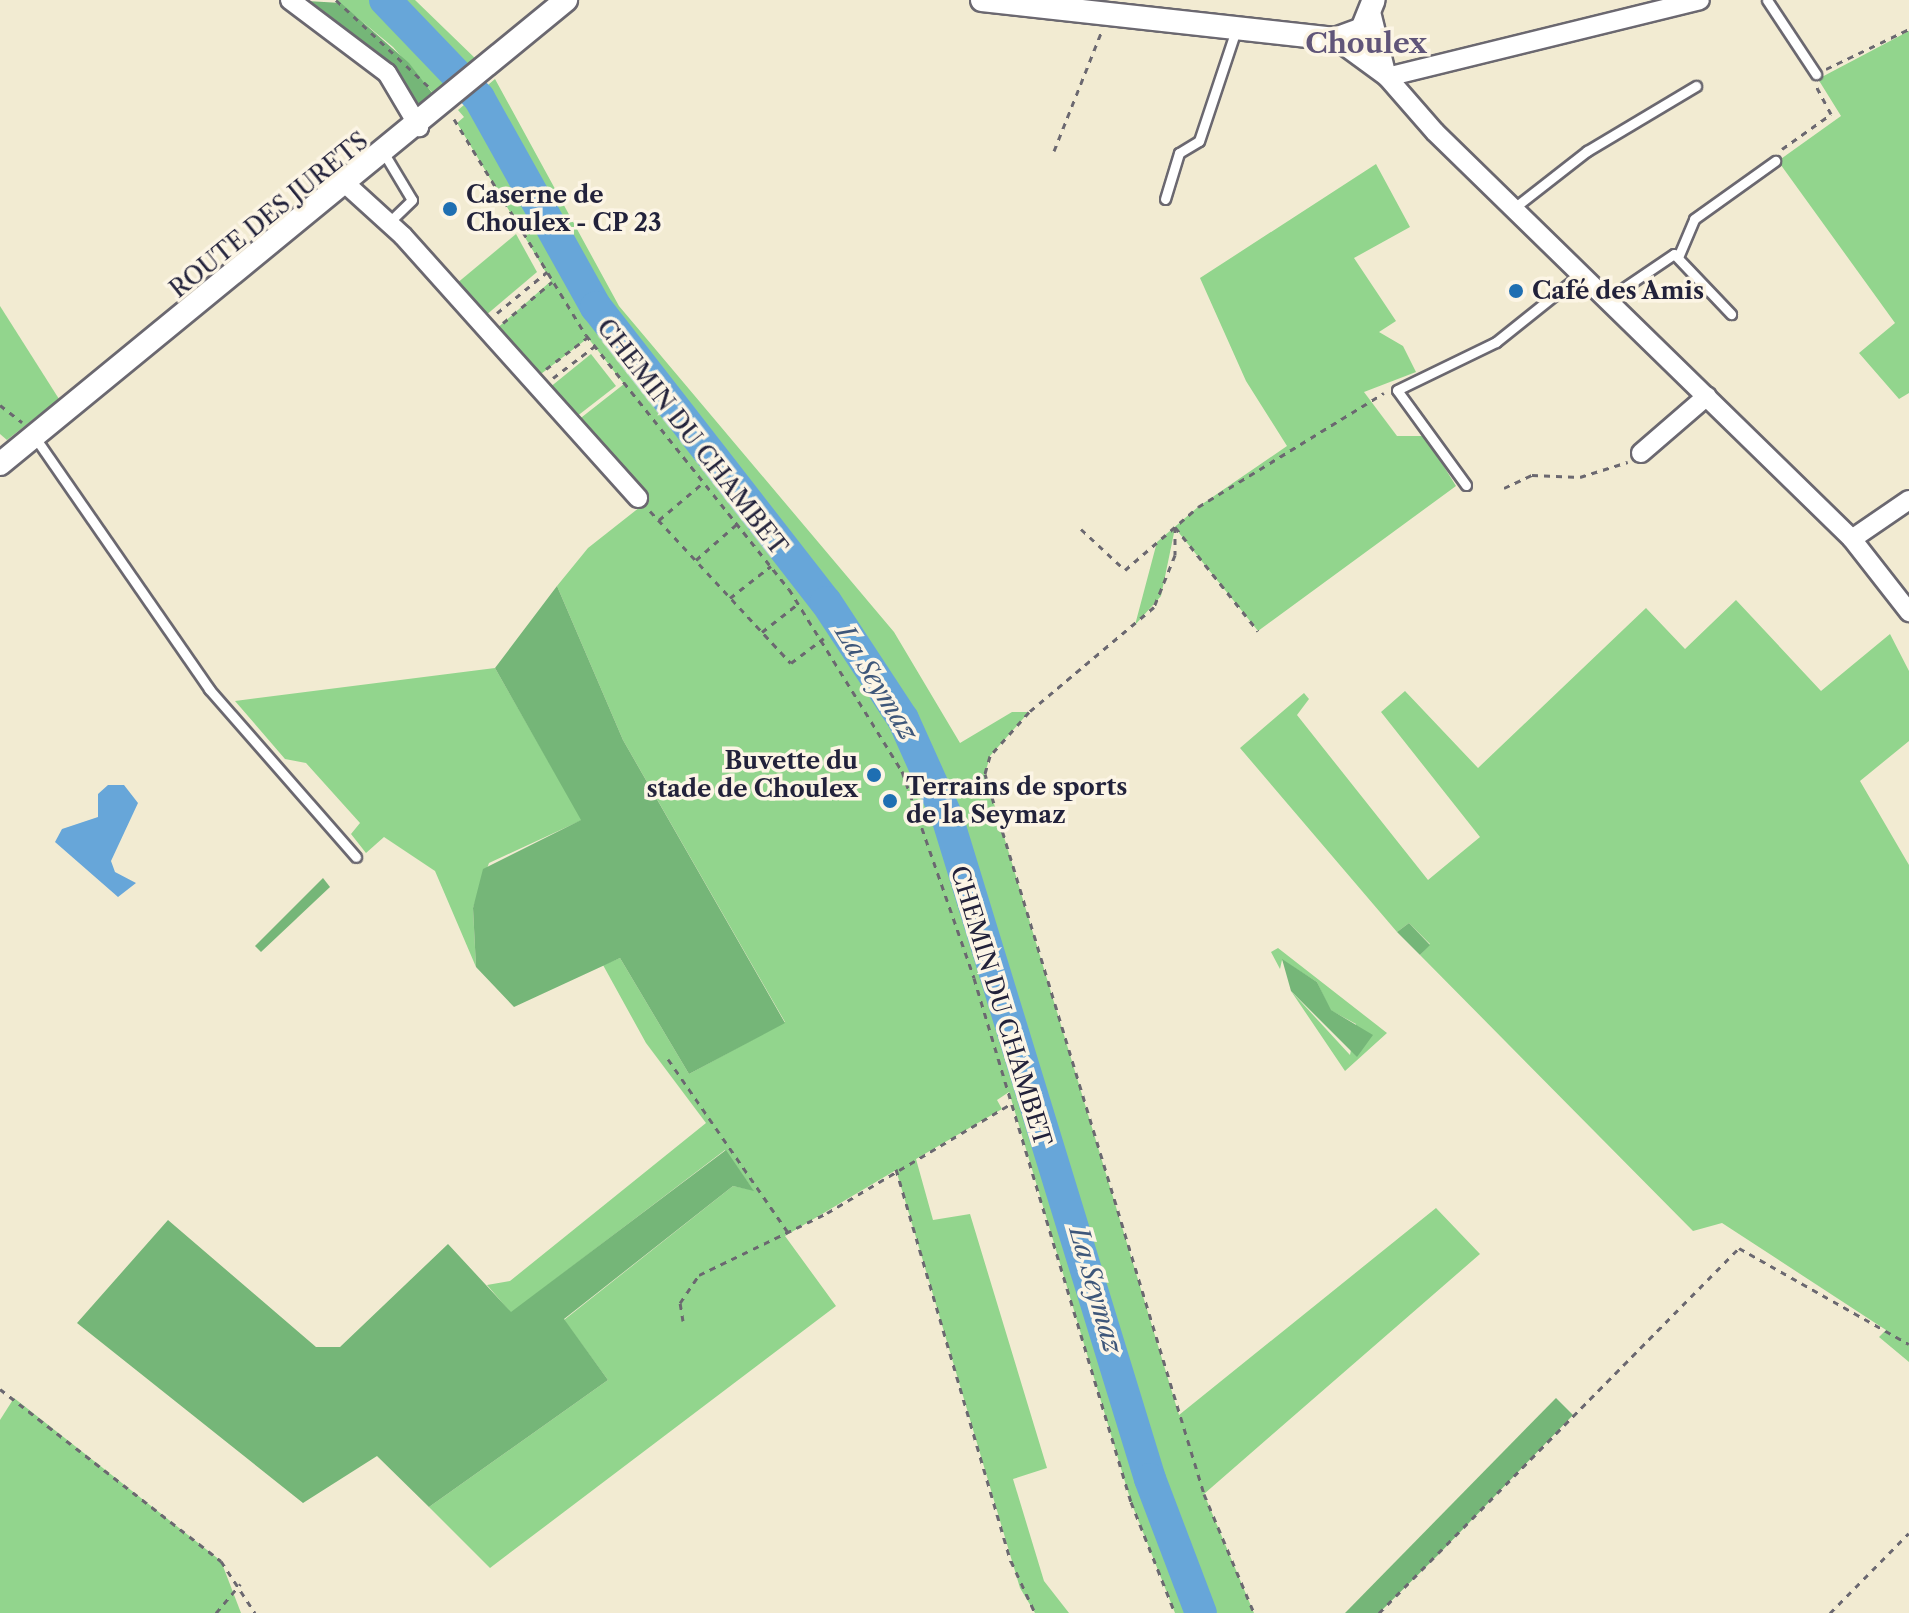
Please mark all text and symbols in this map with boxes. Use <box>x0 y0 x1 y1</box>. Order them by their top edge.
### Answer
district label: Choulex <box>1305 26 1427 60</box>
street label: ROUTE DES JURETS <box>164 126 374 304</box>
place label: Caserne de Choulex - CP 23 <box>466 181 662 237</box>
marker: Caserne de Choulex - CP 23 <box>441 200 459 218</box>
place label: Café des Amis <box>1532 277 1705 305</box>
marker: Café des Amis <box>1507 282 1525 300</box>
street label: CHEMIN DU CHAMBET <box>591 313 793 561</box>
water label: La Seymaz <box>828 620 924 746</box>
place label: Buvette du stade de Choulex <box>646 747 858 803</box>
marker: Buvette du stade de Choulex <box>865 766 883 784</box>
place label: Terrains de sports de la Seymaz <box>906 773 1127 829</box>
marker: Terrains de sports de la Seymaz <box>881 792 899 810</box>
street label: CHEMIN DU CHAMBET <box>945 862 1057 1150</box>
water label: La Seymaz <box>1062 1223 1128 1357</box>

